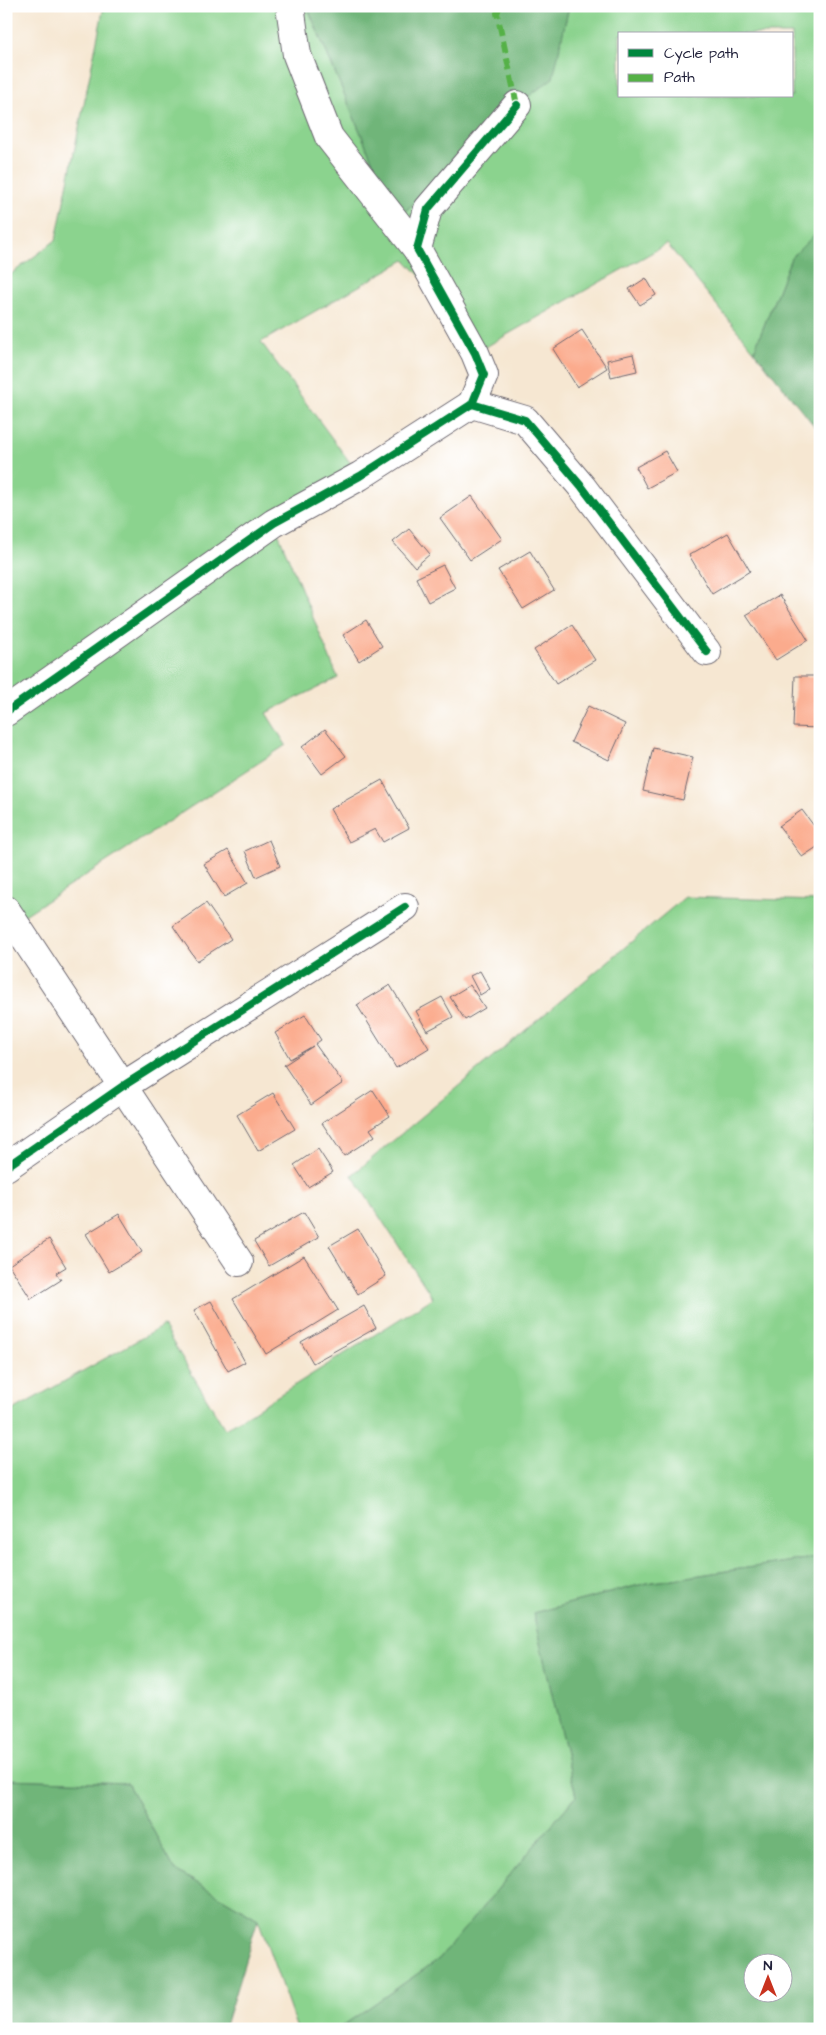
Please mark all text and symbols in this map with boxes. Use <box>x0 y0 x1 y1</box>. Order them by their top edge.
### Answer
legend <box>618 32 794 98</box>
text: Cycle path <box>664 43 739 65</box>
text: Path <box>664 67 695 88</box>
north arrow <box>744 1952 794 2002</box>
text: N <box>764 1956 773 1976</box>

